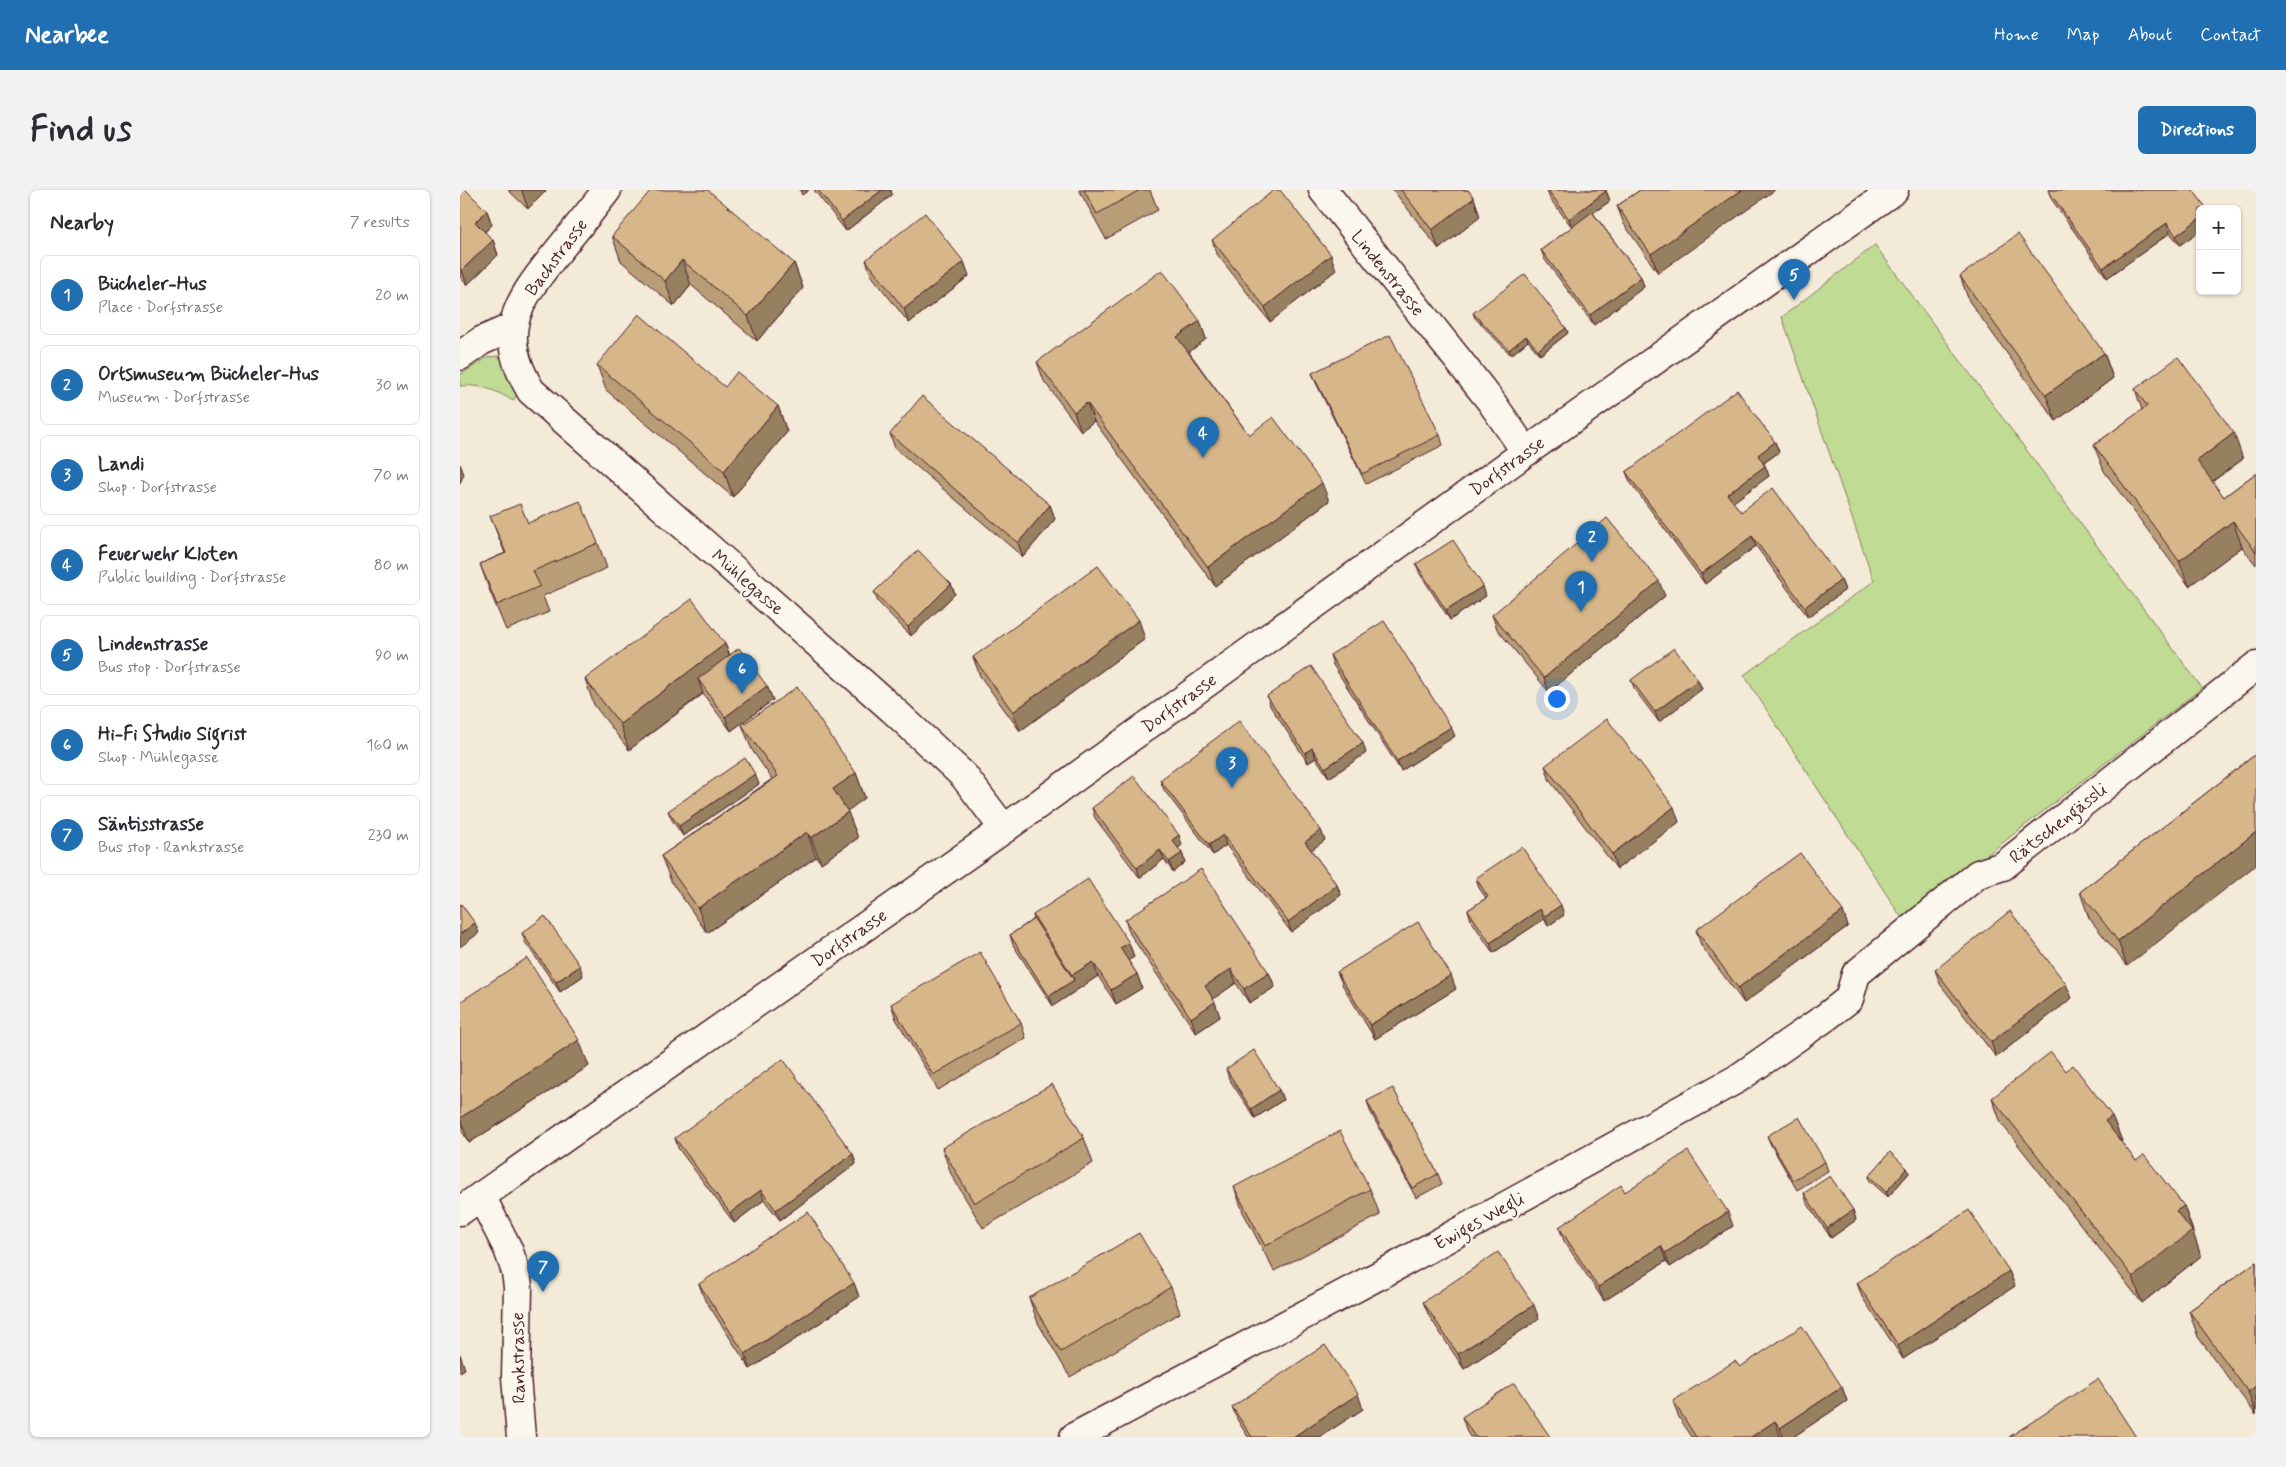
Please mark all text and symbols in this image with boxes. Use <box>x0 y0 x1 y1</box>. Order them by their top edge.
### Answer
text: Nearbee <box>25 20 109 51</box>
text: Home <box>1994 23 2039 47</box>
text: Map <box>2067 23 2100 47</box>
text: About <box>2128 23 2172 47</box>
text: Contact <box>2200 23 2261 47</box>
button: Directions <box>2138 106 2256 154</box>
text: Find us <box>30 107 132 153</box>
map controls <box>2196 205 2241 295</box>
button: + <box>2196 205 2241 250</box>
text: Nearby <box>50 209 114 237</box>
text: 7 results <box>350 212 410 233</box>
street label: Bachstrasse <box>520 214 594 301</box>
street label: Lindenstrasse <box>1345 226 1429 322</box>
button: − <box>2196 250 2241 295</box>
pin: 5 <box>1778 259 1810 300</box>
text: Bücheler-Hus <box>98 272 207 297</box>
text: 1 <box>63 285 71 306</box>
text: 20 m <box>375 285 409 306</box>
text: Place · Dorfstrasse <box>98 297 223 318</box>
text: Ortsmuseum Bücheler-Hus <box>98 362 319 387</box>
text: 2 <box>63 375 71 396</box>
text: 30 m <box>376 375 409 396</box>
text: Museum · Dorfstrasse <box>98 387 250 408</box>
pin: 4 <box>1187 417 1219 458</box>
street label: Dorfstrasse <box>1465 432 1550 502</box>
text: Landi <box>98 452 145 477</box>
text: 3 <box>63 465 71 486</box>
text: 70 m <box>373 465 409 486</box>
text: Shop · Dorfstrasse <box>98 477 217 498</box>
pin: 2 <box>1576 521 1608 562</box>
text: Feuerwehr Kloten <box>98 542 238 567</box>
street label: Mühlegasse <box>705 545 789 622</box>
text: 4 <box>62 555 72 576</box>
text: 80 m <box>374 555 409 576</box>
text: Public building · Dorfstrasse <box>98 567 286 588</box>
pin: 1 <box>1565 571 1597 612</box>
text: Lindenstrasse <box>98 632 208 657</box>
text: 5 <box>62 645 72 666</box>
text: 90 m <box>375 645 409 666</box>
pin: 6 <box>726 653 758 694</box>
text: Bus stop · Dorfstrasse <box>98 657 241 678</box>
street label: Dorfstrasse <box>1137 669 1222 739</box>
your location <box>1544 686 1570 712</box>
text: Hi-Fi Studio Sigrist <box>98 722 247 747</box>
text: 6 <box>63 735 71 756</box>
text: 160 m <box>366 735 409 756</box>
text: Shop · Mühlegasse <box>98 747 219 768</box>
pin: 3 <box>1216 747 1248 788</box>
street label: Rätschengässli <box>2005 778 2114 871</box>
text: Säntisstrasse <box>98 812 204 837</box>
text: 7 <box>62 825 72 846</box>
text: 230 m <box>368 825 409 846</box>
text: Bus stop · Rankstrasse <box>98 837 244 858</box>
street label: Dorfstrasse <box>807 904 892 974</box>
street label: Ewiges Wegli <box>1430 1187 1530 1258</box>
pin: 7 <box>527 1251 559 1292</box>
street label: Rankstrasse <box>506 1312 532 1404</box>

